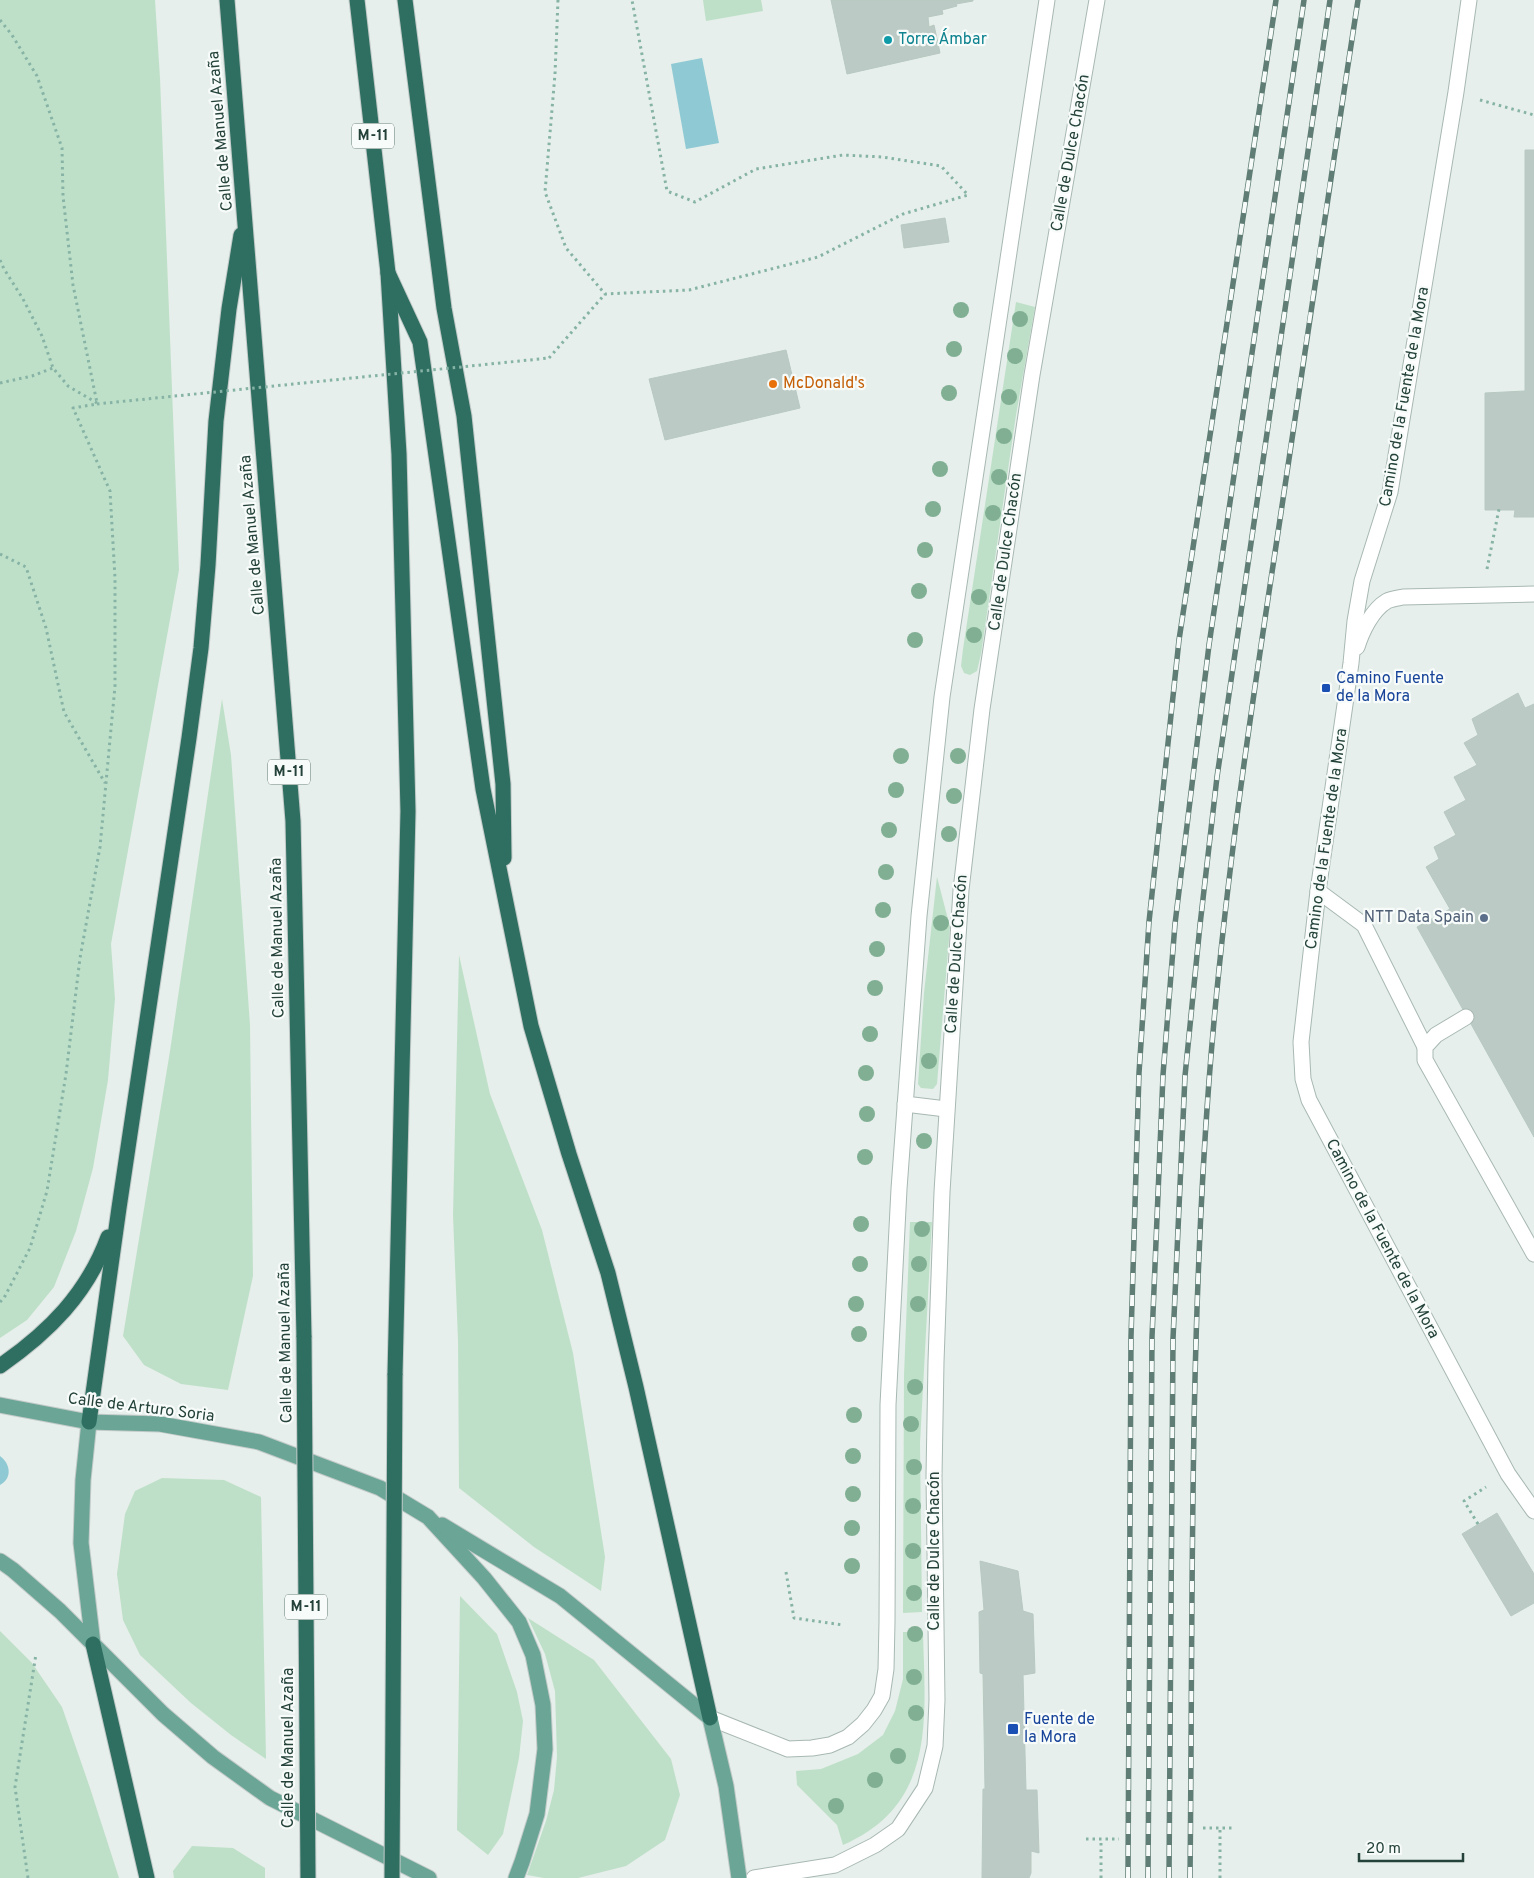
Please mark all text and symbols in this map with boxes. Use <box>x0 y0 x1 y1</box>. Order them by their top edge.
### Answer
place label: Torre Ámbar <box>898 28 987 50</box>
marker: Torre Ámbar <box>882 34 894 46</box>
street label: Calle de Manuel Azaña <box>204 50 238 212</box>
street label: Calle de Dulce Chacón <box>1047 73 1095 233</box>
road number: M-11 <box>352 124 394 148</box>
street label: Camino de la Fuente de la Mora <box>1376 285 1434 509</box>
place label: McDonald's <box>783 374 865 394</box>
marker: McDonald's <box>767 378 779 390</box>
street label: Calle de Manuel Azaña <box>236 454 270 616</box>
street label: Calle de Dulce Chacón <box>985 472 1027 632</box>
place label: Camino Fuente de la Mora <box>1336 669 1444 707</box>
marker: Camino Fuente de la Mora <box>1320 682 1332 694</box>
street label: Camino de la Fuente de la Mora <box>1302 727 1352 951</box>
road number: M-11 <box>268 760 310 784</box>
street label: Calle de Manuel Azaña <box>267 857 289 1019</box>
street label: Calle de Dulce Chacón <box>941 874 973 1034</box>
place label: NTT Data Spain <box>1364 908 1474 928</box>
marker: NTT Data Spain <box>1478 912 1490 924</box>
street label: Camino de la Fuente de la Mora <box>1321 1136 1443 1342</box>
street label: Calle de Manuel Azaña <box>275 1262 297 1424</box>
street label: Calle de Arturo Soria <box>67 1389 215 1427</box>
street label: Calle de Dulce Chacón <box>925 1471 945 1631</box>
road number: M-11 <box>285 1594 327 1620</box>
street label: Calle de Manuel Azaña <box>279 1668 299 1828</box>
place label: Fuente de la Mora <box>1024 1710 1095 1748</box>
marker: Fuente de la Mora <box>1006 1722 1020 1736</box>
scale bar <box>1359 1830 1463 1862</box>
text: 20 m <box>1366 1840 1401 1859</box>

